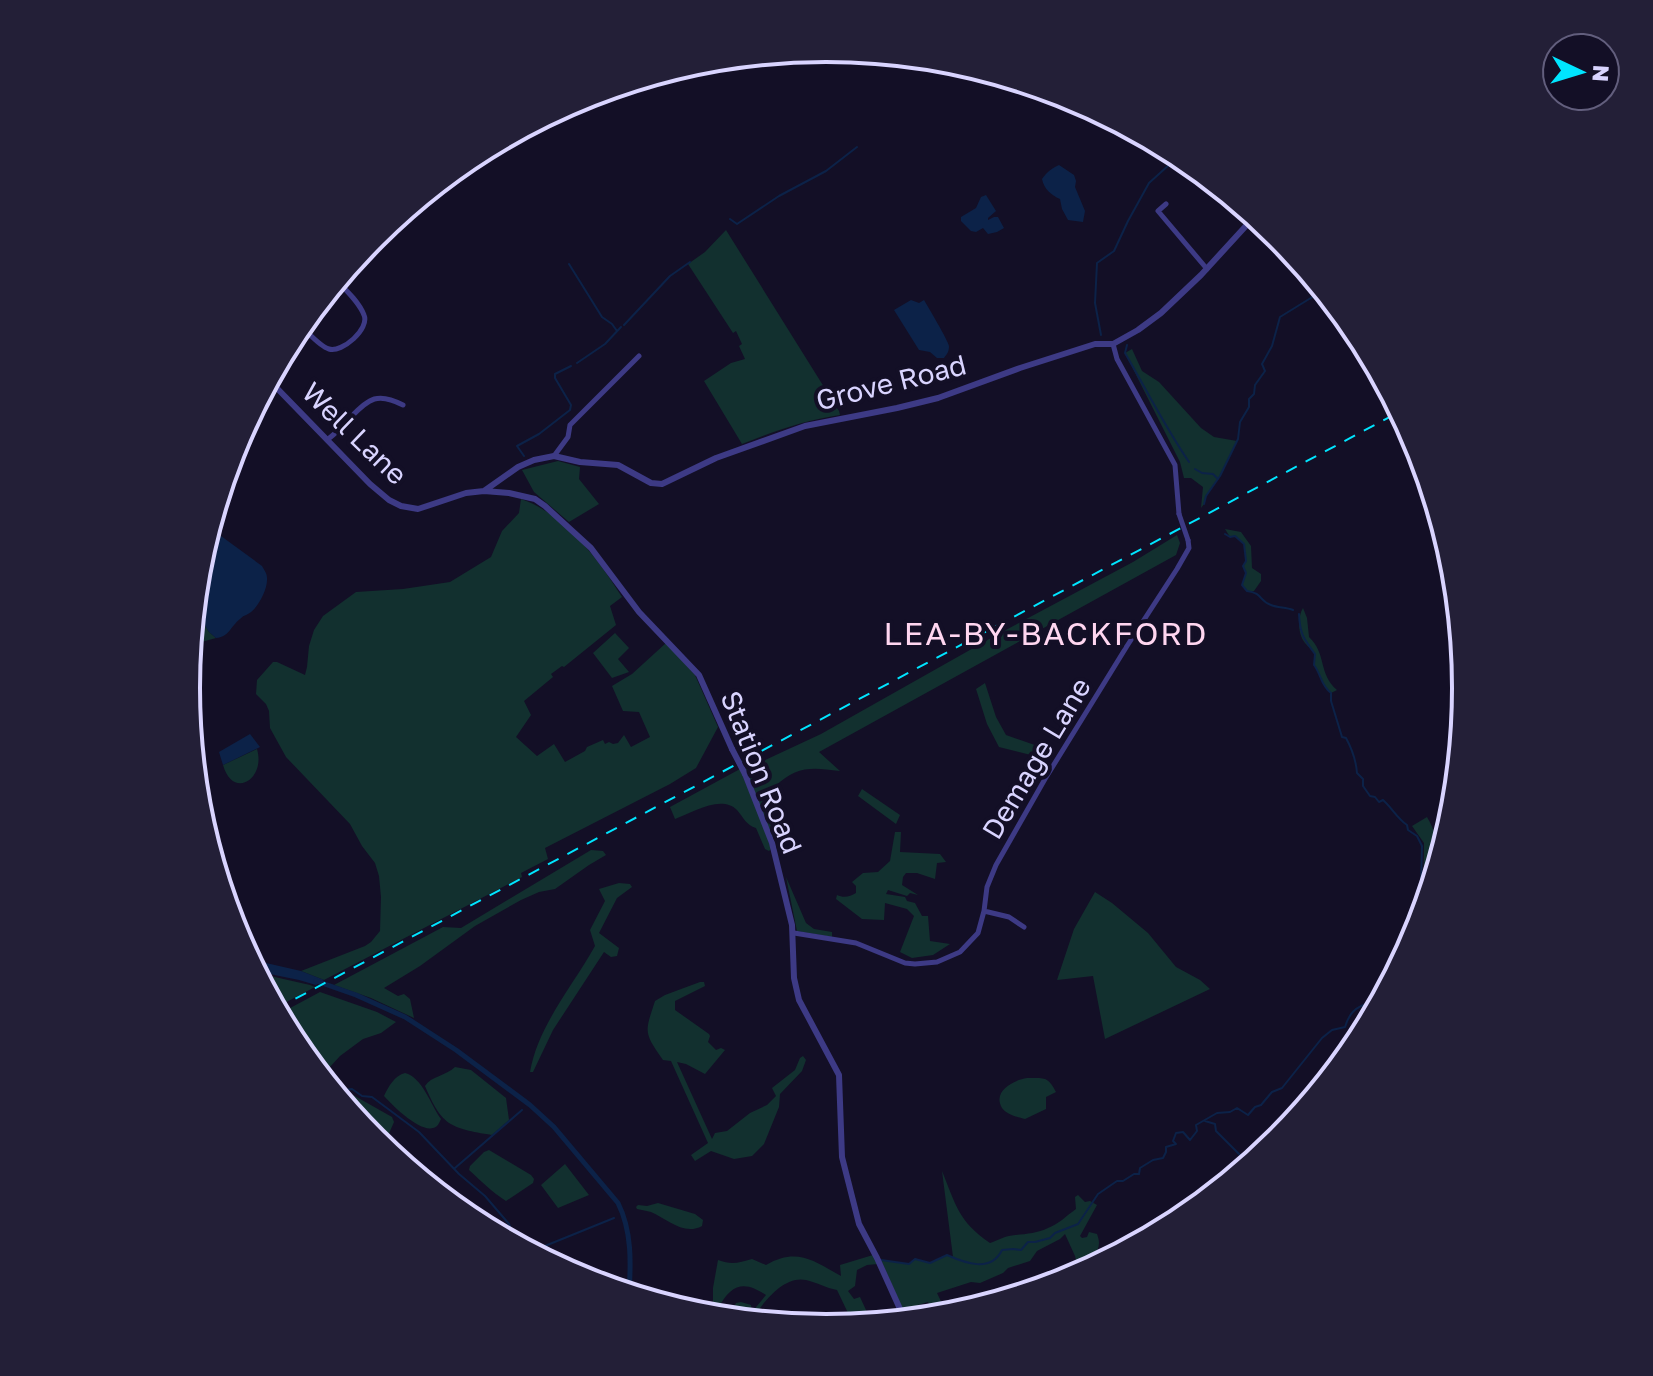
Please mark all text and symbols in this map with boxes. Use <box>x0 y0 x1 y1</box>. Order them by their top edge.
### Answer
north arrow <box>1541 32 1621 112</box>
text: N <box>1587 64 1616 83</box>
street label: Grove Road <box>812 347 970 417</box>
street label: Well Lane <box>296 375 414 491</box>
district label: LEA-BY-BACKFORD <box>883 614 1209 652</box>
street label: Demage Lane <box>975 671 1097 845</box>
street label: Station Road <box>714 686 810 858</box>

